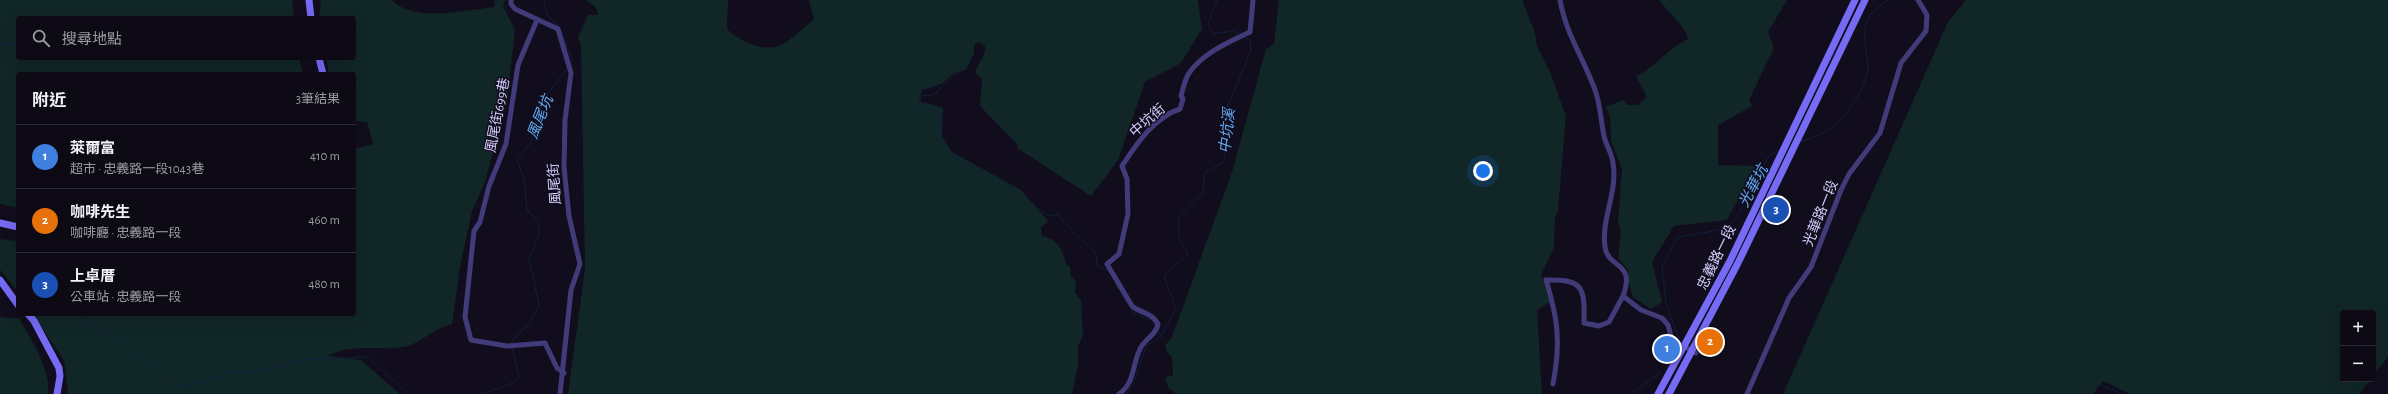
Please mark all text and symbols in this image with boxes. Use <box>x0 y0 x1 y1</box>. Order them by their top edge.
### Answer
search box <box>16 16 356 60</box>
icon: search <box>30 27 52 49</box>
text: 搜尋地點 <box>62 32 122 47</box>
street label: 風尾街699巷 <box>483 76 512 154</box>
water label: 風尾坑 <box>524 91 557 141</box>
text: 附近 <box>32 92 66 109</box>
text: 3筆結果 <box>296 93 340 106</box>
street label: 中坑街 <box>1126 100 1168 140</box>
water label: 中坑溪 <box>1217 106 1238 154</box>
text: 萊爾富 <box>70 141 115 156</box>
text: 1 <box>43 150 47 163</box>
text: 410 m <box>310 150 340 163</box>
your location <box>1473 161 1493 181</box>
water label: 光華坑 <box>1735 161 1772 210</box>
street label: 風尾街 <box>546 162 563 205</box>
text: 超市 · 忠義路一段1043巷 <box>70 163 204 176</box>
street label: 光華路一段 <box>1800 178 1841 248</box>
pin: 3 <box>1763 195 1789 225</box>
text: 咖啡先生 <box>70 205 130 220</box>
text: 2 <box>42 214 48 227</box>
text: 460 m <box>308 214 340 227</box>
street label: 忠義路一段 <box>1694 222 1739 292</box>
text: 咖啡廳 · 忠義路一段 <box>70 227 181 240</box>
text: 上卓厝 <box>70 269 115 284</box>
text: 3 <box>42 278 48 291</box>
text: 480 m <box>308 278 340 291</box>
text: 公車站 · 忠義路一段 <box>70 291 181 304</box>
map controls <box>2340 310 2376 382</box>
button: + <box>2340 310 2376 346</box>
pin: 2 <box>1697 327 1723 357</box>
pin: 1 <box>1654 334 1680 364</box>
button: − <box>2340 346 2376 382</box>

